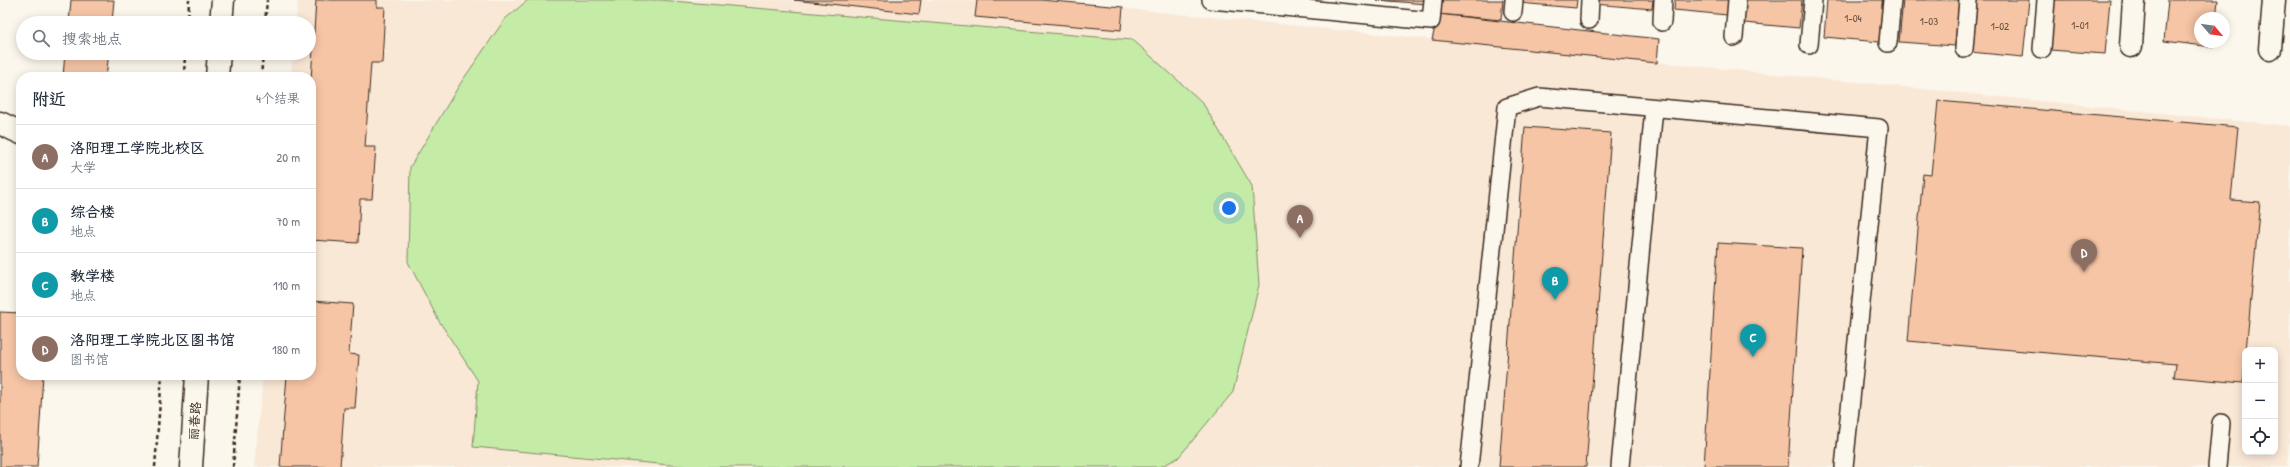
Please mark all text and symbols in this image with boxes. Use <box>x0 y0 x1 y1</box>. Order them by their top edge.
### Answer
house number: 1-04 <box>1844 11 1862 25</box>
north arrow <box>2194 12 2230 48</box>
house number: 1-03 <box>1920 14 1938 28</box>
search box <box>16 16 316 60</box>
house number: 1-01 <box>2071 18 2089 32</box>
house number: 1-02 <box>1991 19 2009 33</box>
icon: search <box>30 27 52 49</box>
text: 搜索地点 <box>62 28 122 49</box>
text: 附近 <box>32 87 66 110</box>
text: 4个结果 <box>256 89 300 107</box>
text: 洛阳理工学院北校区 <box>70 137 205 158</box>
text: A <box>42 148 48 166</box>
text: 20 m <box>276 148 300 166</box>
text: 大学 <box>70 158 96 176</box>
your location <box>1219 198 1239 218</box>
text: 综合楼 <box>70 201 115 222</box>
pin: A <box>1287 205 1313 238</box>
text: B <box>42 212 48 230</box>
text: 70 m <box>276 212 300 230</box>
text: 地点 <box>70 222 96 240</box>
pin: D <box>2071 239 2097 272</box>
text: 教学楼 <box>70 265 115 286</box>
pin: B <box>1542 267 1568 300</box>
text: C <box>41 276 49 294</box>
text: 110 m <box>273 276 300 294</box>
text: 地点 <box>70 286 96 304</box>
pin: C <box>1740 324 1766 357</box>
text: 洛阳理工学院北区图书馆 <box>70 329 235 350</box>
text: D <box>42 340 48 358</box>
text: 180 m <box>272 340 300 358</box>
map controls <box>2242 347 2278 455</box>
button: + <box>2242 347 2278 383</box>
text: 图书馆 <box>70 350 109 368</box>
button: − <box>2242 383 2278 419</box>
street label: 丽春路 <box>184 401 204 441</box>
button: locate <box>2242 419 2278 455</box>

